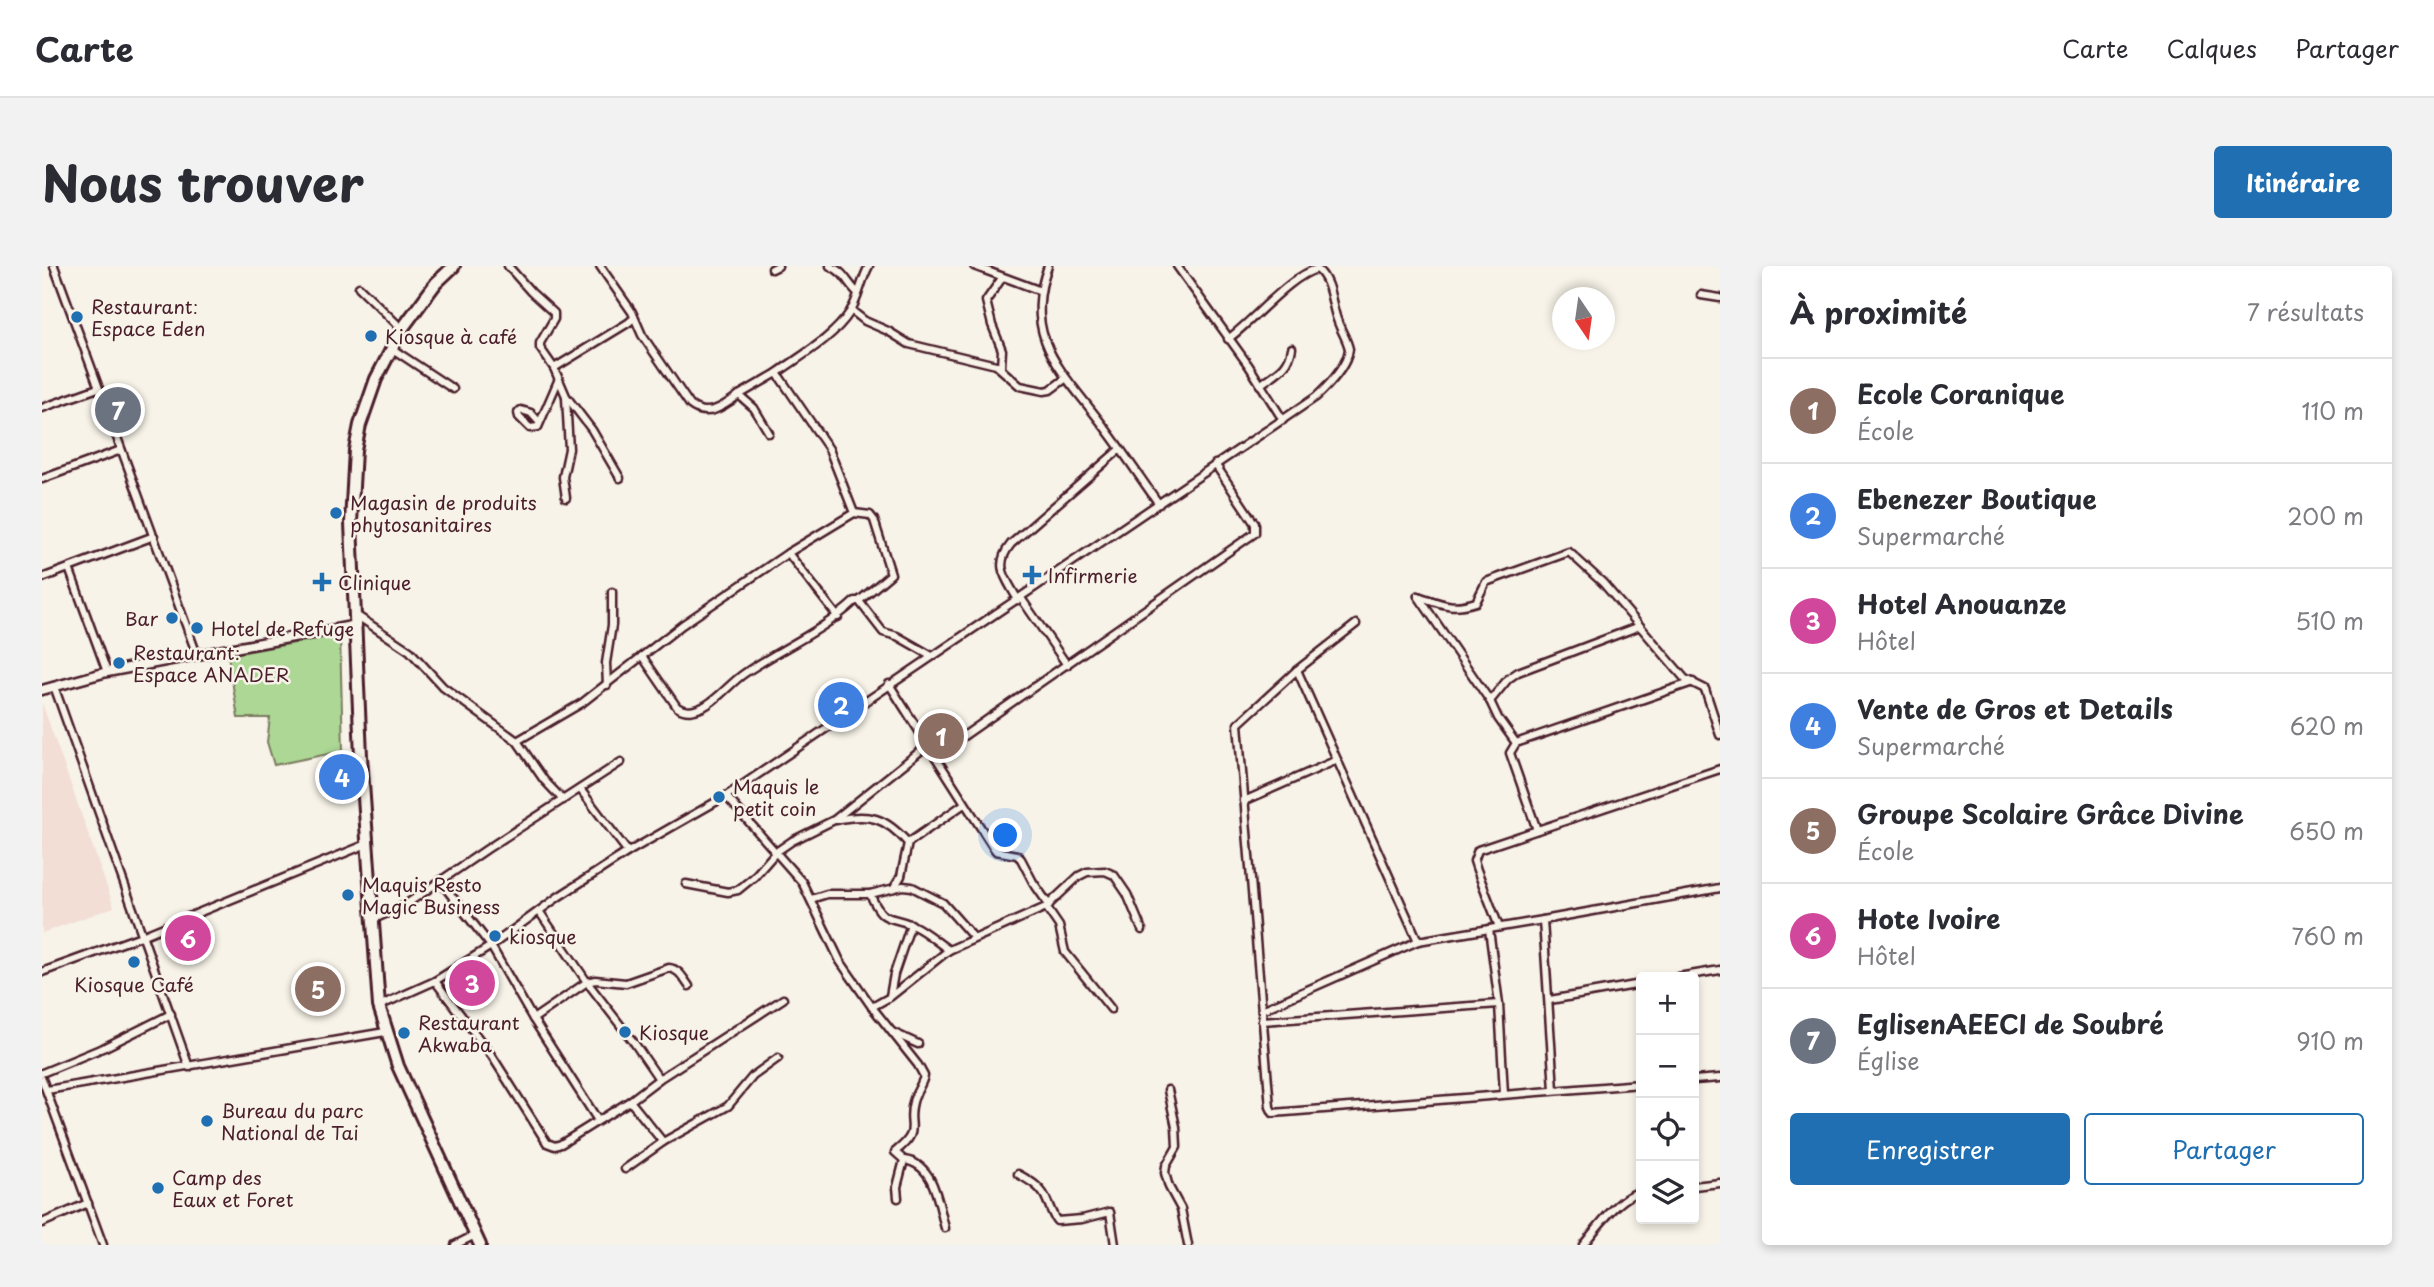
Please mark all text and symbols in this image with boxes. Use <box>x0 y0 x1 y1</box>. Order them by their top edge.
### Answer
text: Carte <box>35 23 134 73</box>
text: Carte <box>2062 30 2128 66</box>
text: Calques <box>2166 30 2257 66</box>
text: Partager <box>2295 30 2399 66</box>
text: Nous trouver <box>42 145 364 219</box>
button: Itinéraire <box>2214 146 2392 218</box>
north arrow <box>1552 287 1615 350</box>
text: À proximité <box>1790 289 1967 334</box>
place label: Restaurant: Espace Eden <box>91 292 205 342</box>
text: 7 résultats <box>2247 294 2364 329</box>
marker: Restaurant: Espace Eden <box>69 309 85 325</box>
place label: Kiosque à café <box>385 322 517 350</box>
marker: Kiosque à café <box>363 328 379 344</box>
text: Ecole Coranique <box>1857 374 2065 413</box>
pin: 7 <box>95 384 141 436</box>
text: 1 <box>1808 393 1819 428</box>
text: 110 m <box>2302 393 2364 428</box>
text: École <box>1857 413 1914 448</box>
text: Ebenezer Boutique <box>1857 479 2097 518</box>
place label: Magasin de produits phytosanitaires <box>350 488 537 538</box>
text: 2 <box>1805 498 1821 533</box>
text: 200 m <box>2287 498 2364 533</box>
marker: Magasin de produits phytosanitaires <box>328 505 344 521</box>
text: Supermarché <box>1857 518 2005 553</box>
place label: Infirmerie <box>1048 561 1137 589</box>
marker: Infirmerie <box>1022 565 1042 585</box>
place label: Clinique <box>338 568 411 596</box>
marker: Clinique <box>312 572 332 592</box>
text: Hotel Anouanze <box>1857 584 2066 623</box>
text: 3 <box>1805 603 1821 638</box>
text: 510 m <box>2295 603 2364 638</box>
place label: Bar <box>125 604 158 632</box>
marker: Bar <box>164 610 180 626</box>
place label: Hotel de Refuge <box>211 614 354 642</box>
marker: Hotel de Refuge <box>189 620 205 636</box>
text: Hôtel <box>1857 623 1916 658</box>
place label: Restaurant: Espace ANADER <box>133 638 290 688</box>
marker: Restaurant: Espace ANADER <box>111 655 127 671</box>
pin: 2 <box>818 679 864 731</box>
text: Vente de Gros et Details <box>1857 689 2173 728</box>
text: 4 <box>1805 708 1821 743</box>
text: 620 m <box>2290 708 2364 743</box>
pin: 1 <box>918 710 964 762</box>
text: Supermarché <box>1857 728 2005 763</box>
pin: 4 <box>319 751 365 803</box>
place label: Maquis le petit coin <box>733 772 819 822</box>
marker: Maquis le petit coin <box>711 789 727 805</box>
text: Groupe Scolaire Grâce Divine <box>1857 794 2244 833</box>
text: 5 <box>1806 813 1820 848</box>
text: 650 m <box>2289 813 2364 848</box>
your location <box>988 818 1022 852</box>
text: École <box>1857 833 1914 868</box>
place label: Maquis Resto Magic Business <box>362 870 500 920</box>
marker: Maquis Resto Magic Business <box>340 887 356 903</box>
text: Hote Ivoire <box>1857 899 2000 938</box>
pin: 6 <box>165 912 211 964</box>
text: 6 <box>1805 918 1821 953</box>
text: 760 m <box>2292 918 2364 953</box>
place label: kiosque <box>509 922 577 950</box>
marker: kiosque <box>487 928 503 944</box>
text: Hôtel <box>1857 938 1916 973</box>
marker: Kiosque Café <box>126 954 142 970</box>
pin: 3 <box>449 957 495 1009</box>
pin: 5 <box>295 963 341 1015</box>
place label: Kiosque Café <box>74 970 194 998</box>
map controls <box>1636 972 1699 1224</box>
button: + <box>1636 972 1699 1035</box>
text: EglisenAEECI de Soubré <box>1857 1004 2164 1043</box>
place label: Restaurant Akwaba <box>418 1008 520 1058</box>
place label: Kiosque <box>639 1018 709 1046</box>
text: 7 <box>1806 1023 1820 1058</box>
text: 910 m <box>2296 1023 2364 1058</box>
marker: Kiosque <box>617 1024 633 1040</box>
marker: Restaurant Akwaba <box>396 1025 412 1041</box>
button: − <box>1636 1035 1699 1098</box>
text: Église <box>1857 1043 1920 1078</box>
place label: Bureau du parc National de Tai <box>221 1096 363 1146</box>
button: locate <box>1636 1098 1699 1161</box>
marker: Bureau du parc National de Tai <box>199 1113 215 1129</box>
button: Enregistrer <box>1790 1113 2070 1185</box>
button: Partager <box>2084 1113 2364 1185</box>
button: layers <box>1636 1161 1699 1224</box>
place label: Camp des Eaux et Foret <box>172 1163 294 1213</box>
marker: Camp des Eaux et Foret <box>150 1180 166 1196</box>

